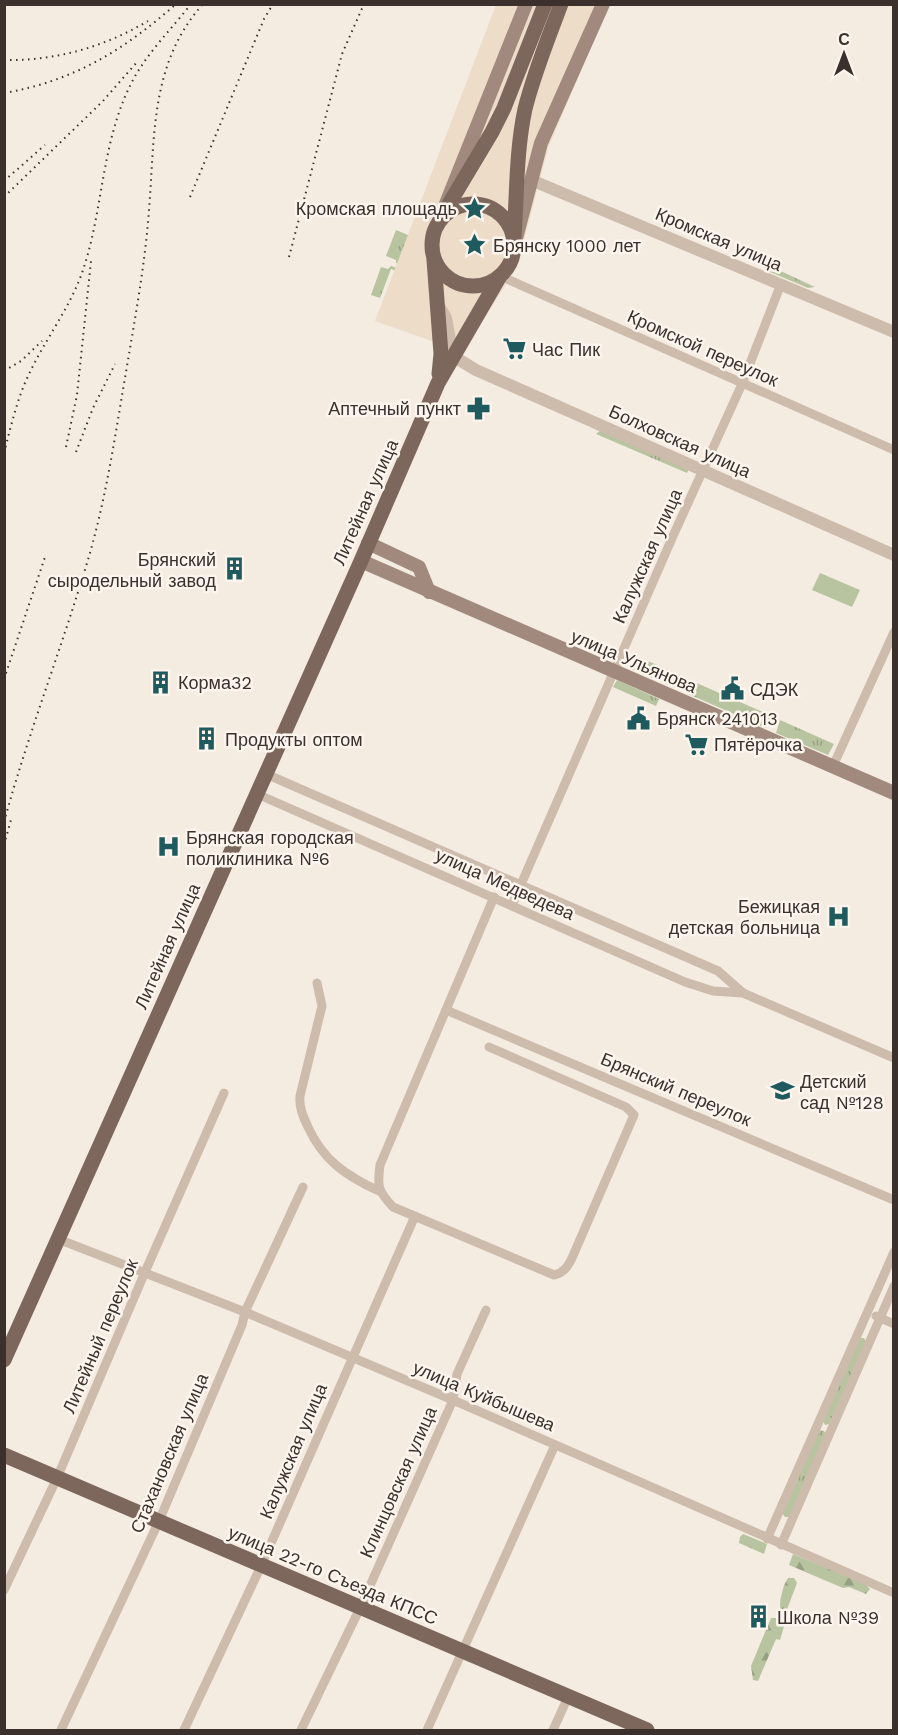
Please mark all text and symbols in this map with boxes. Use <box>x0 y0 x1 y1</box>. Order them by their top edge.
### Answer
north arrow <box>814 24 874 84</box>
text: С <box>838 30 850 49</box>
place icon: Кромская площадь <box>462 195 488 221</box>
place label: Кромская площадь <box>296 198 457 219</box>
street label: Кромская улица <box>653 203 786 276</box>
place icon: Брянску 1000 лет <box>462 232 488 258</box>
place label: Брянску 1000 лет <box>493 235 641 256</box>
street label: Кромской переулок <box>624 305 782 391</box>
supermarket icon: Час Пик <box>501 336 527 362</box>
place label: Час Пик <box>532 339 600 360</box>
pharmacy icon: Аптечный пункт <box>466 395 492 421</box>
place label: Аптечный пункт <box>328 398 461 419</box>
street label: Болховская улица <box>606 400 755 482</box>
street label: Литейная улица <box>328 435 403 568</box>
street label: Калужская улица <box>608 485 686 626</box>
place label: Брянский сыродельный завод <box>48 549 216 591</box>
building icon: Брянский сыродельный завод <box>221 556 247 582</box>
street label: улица Ульянова <box>568 625 701 697</box>
building icon: Корма32 <box>147 669 173 695</box>
place label: Корма32 <box>178 672 252 693</box>
public building icon: СДЭК <box>719 676 745 702</box>
place label: СДЭК <box>750 679 799 700</box>
public building icon: Брянск 241013 <box>626 705 652 731</box>
place label: Брянск 241013 <box>657 708 778 729</box>
building icon: Продукты оптом <box>194 726 220 752</box>
place label: Продукты оптом <box>225 729 363 750</box>
supermarket icon: Пятёрочка <box>683 731 709 757</box>
place label: Пятёрочка <box>714 734 803 755</box>
place label: Брянская городская поликлиника №6 <box>186 827 354 869</box>
hospital icon: Брянская городская поликлиника №6 <box>155 834 181 860</box>
street label: улица Медведева <box>432 844 579 924</box>
street label: Литейная улица <box>130 879 205 1012</box>
place label: Бежицкая детская больница <box>669 896 821 938</box>
hospital icon: Бежицкая детская больница <box>825 903 851 929</box>
street label: Брянский переулок <box>598 1048 754 1130</box>
place label: Детский сад №128 <box>800 1071 884 1113</box>
school or university icon: Детский сад №128 <box>769 1078 795 1104</box>
street label: Литейный переулок <box>58 1255 142 1416</box>
street label: улица Куйбышева <box>410 1357 559 1436</box>
street label: Стахановская улица <box>126 1369 213 1536</box>
street label: Калужская улица <box>255 1379 331 1522</box>
street label: Клинцовская улица <box>355 1402 441 1561</box>
street label: улица 22-го Съезда КПСС <box>225 1521 441 1629</box>
building icon: Школа №39 <box>746 1604 772 1630</box>
place label: Школа №39 <box>777 1607 879 1628</box>

